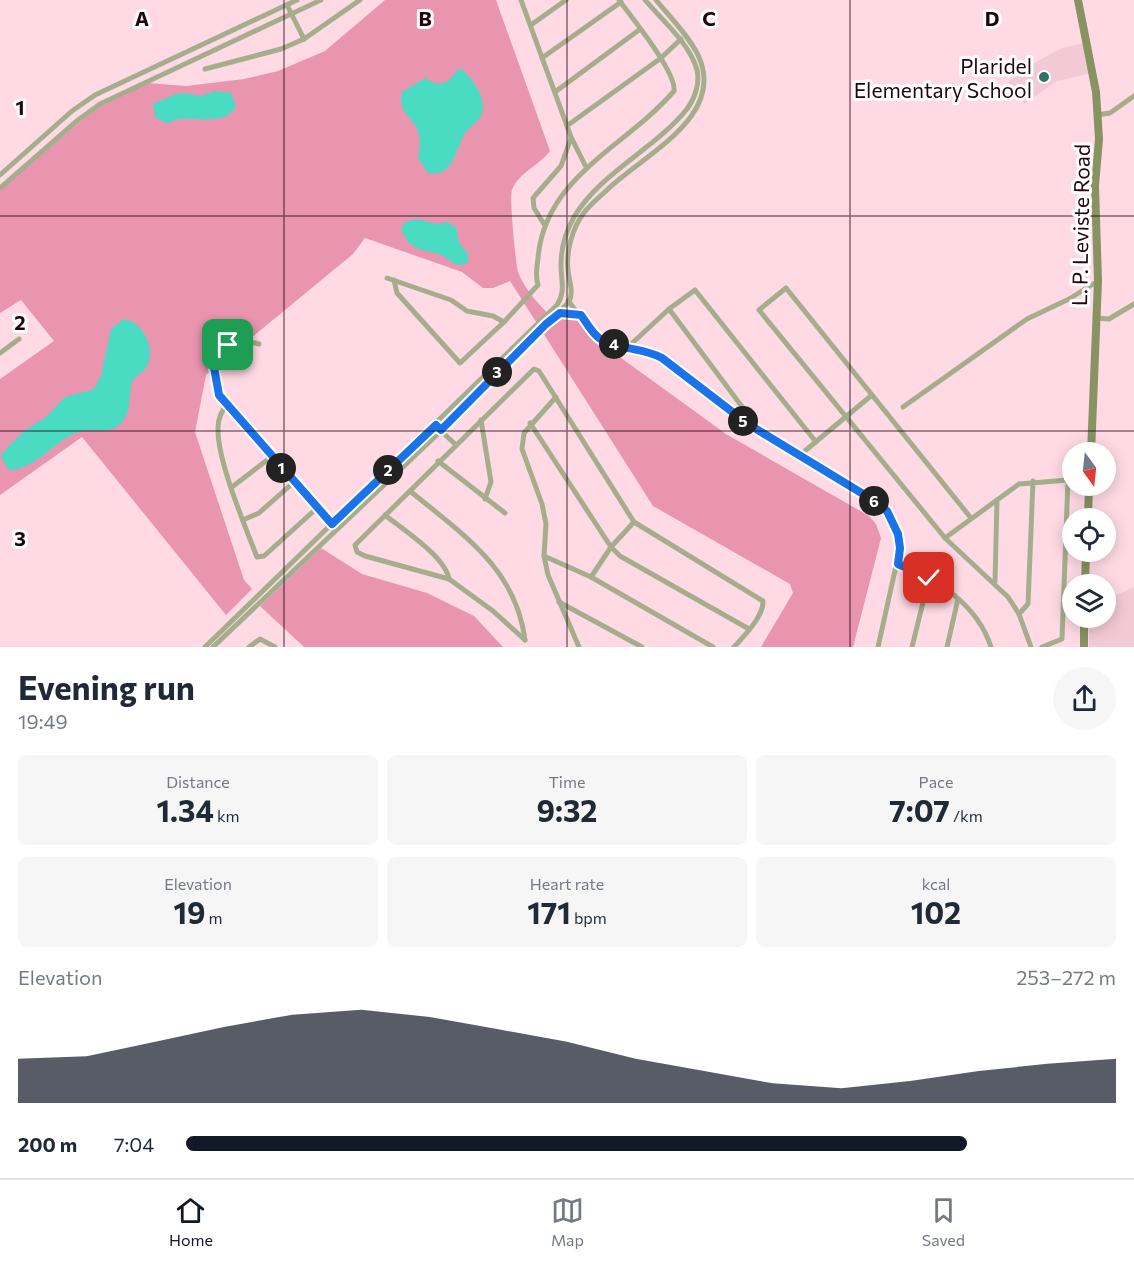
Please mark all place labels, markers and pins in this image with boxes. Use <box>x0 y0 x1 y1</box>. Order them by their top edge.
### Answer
place label: Plaridel Elementary School <box>854 53 1032 102</box>
marker: Plaridel Elementary School <box>1037 70 1051 84</box>
pin <box>202 319 253 370</box>
pin: 4 <box>599 329 629 359</box>
pin: 3 <box>482 357 512 387</box>
pin: 5 <box>728 406 758 436</box>
pin: 1 <box>266 453 296 483</box>
pin: 2 <box>373 455 403 485</box>
pin: 6 <box>859 486 889 516</box>
pin <box>903 552 954 603</box>

